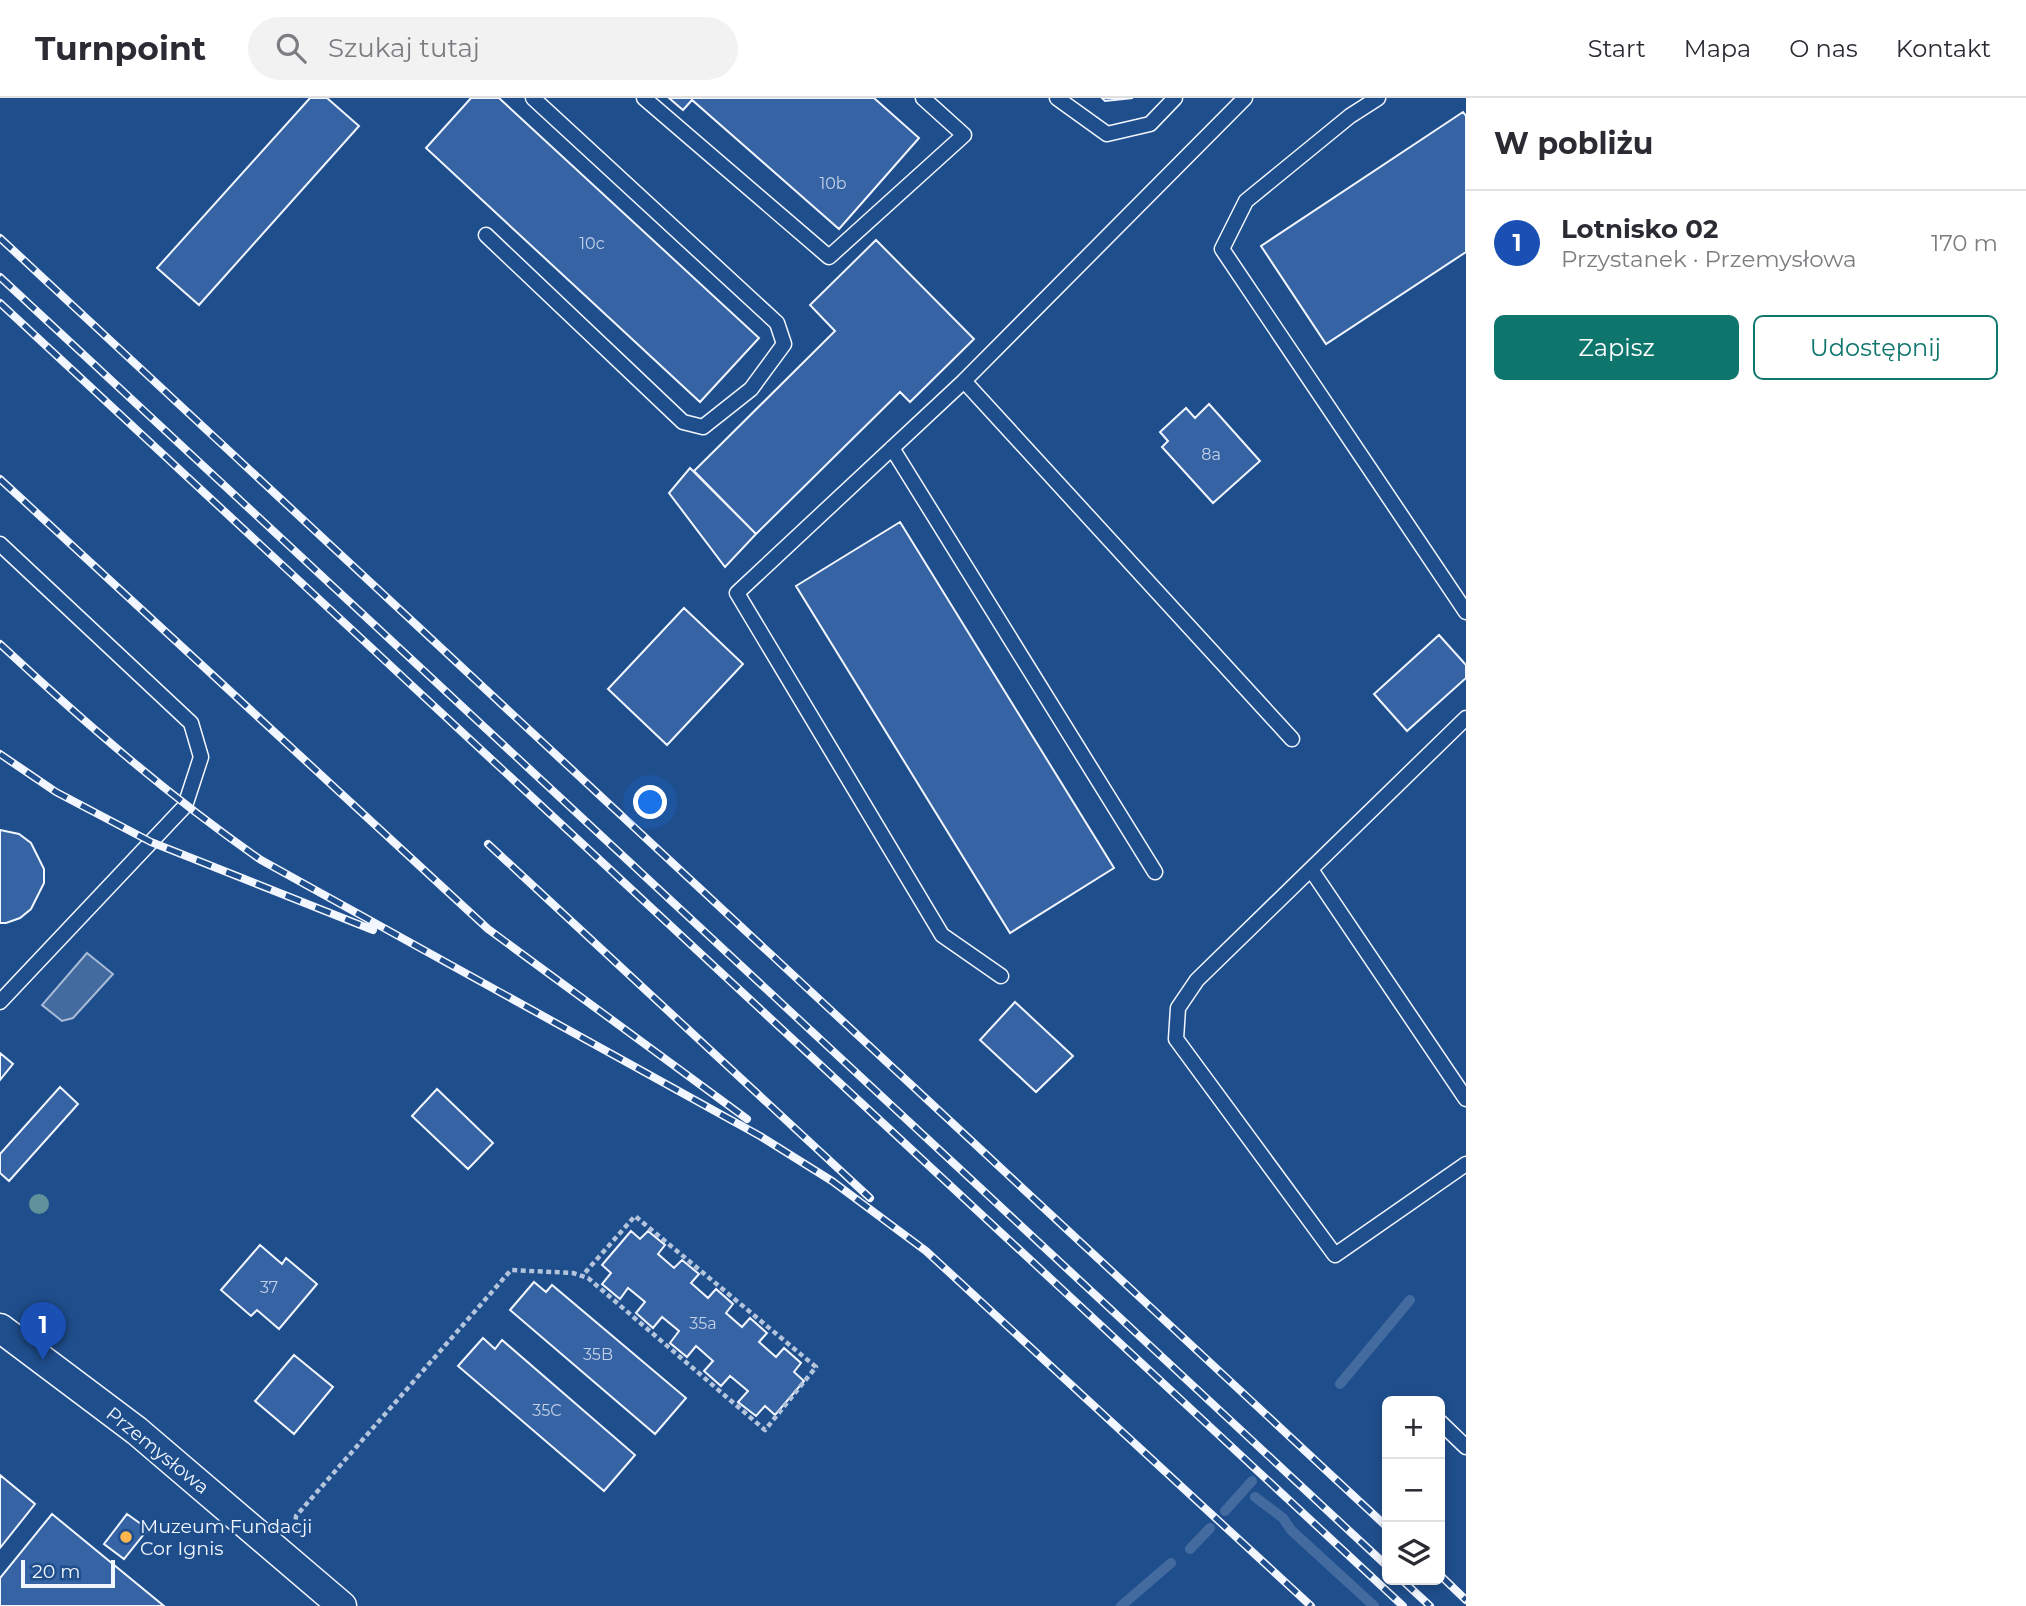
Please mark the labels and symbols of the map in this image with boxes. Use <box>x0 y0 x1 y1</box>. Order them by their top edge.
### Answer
house number: 10b <box>819 174 847 193</box>
house number: 10c <box>579 234 605 253</box>
house number: 8a <box>1201 445 1221 464</box>
your location <box>633 785 667 819</box>
house number: 37 <box>260 1278 278 1297</box>
pin: 1 <box>20 1302 66 1360</box>
house number: 35a <box>689 1314 717 1333</box>
house number: 35B <box>583 1345 613 1364</box>
house number: 35C <box>532 1401 562 1420</box>
street label: Przemysłowa <box>102 1402 214 1499</box>
place label: Muzeum Fundacji Cor Ignis <box>140 1515 312 1560</box>
marker: Muzeum Fundacji Cor Ignis <box>118 1529 134 1545</box>
scale bar <box>21 1557 116 1589</box>

